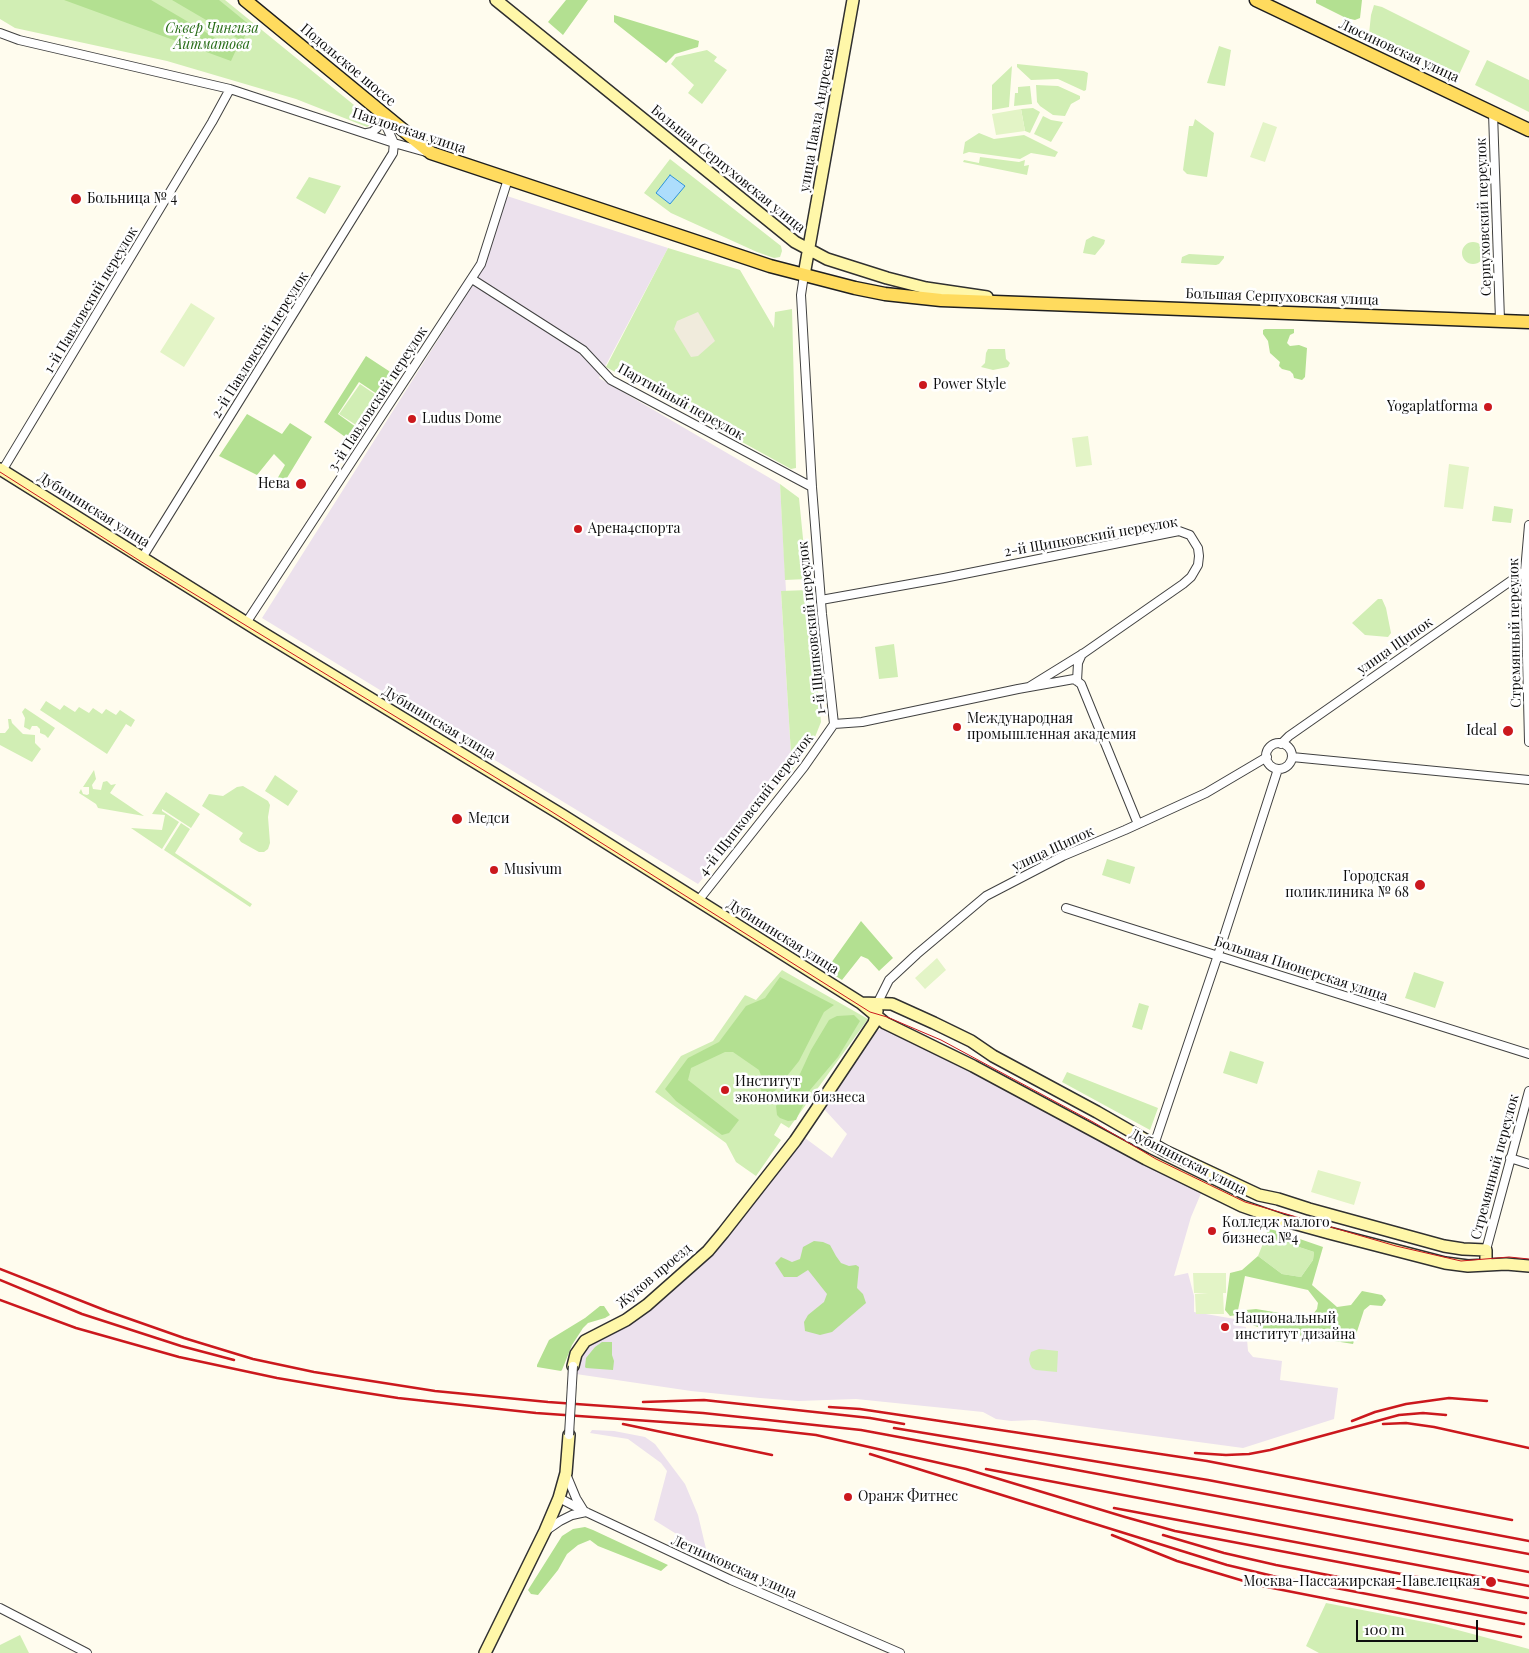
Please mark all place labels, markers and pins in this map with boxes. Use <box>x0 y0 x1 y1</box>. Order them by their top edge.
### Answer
place label: Больница № 4 <box>87 191 178 207</box>
marker: Больница № 4 <box>69 192 83 206</box>
place label: Power Style <box>933 377 1006 393</box>
marker: Power Style <box>917 379 929 391</box>
place label: Yogaplatforma <box>1387 399 1478 415</box>
marker: Yogaplatforma <box>1482 401 1494 413</box>
place label: Ludus Dome <box>422 411 502 427</box>
marker: Ludus Dome <box>406 413 418 425</box>
place label: Нева <box>258 476 290 492</box>
marker: Нева <box>294 477 308 491</box>
place label: Арена4спорта <box>588 521 680 537</box>
marker: Арена4спорта <box>572 523 584 535</box>
place label: Международная промышленная академия <box>967 711 1136 744</box>
marker: Международная промышленная академия <box>951 721 963 733</box>
place label: Ideal <box>1466 723 1497 739</box>
marker: Ideal <box>1501 724 1515 738</box>
place label: Медси <box>468 811 509 827</box>
marker: Медси <box>450 812 464 826</box>
place label: Musivum <box>504 862 562 878</box>
marker: Musivum <box>488 864 500 876</box>
place label: Городская поликлиника № 68 <box>1285 869 1409 902</box>
marker: Городская поликлиника № 68 <box>1413 878 1427 892</box>
place label: Институт экономики бизнеса <box>735 1074 865 1106</box>
marker: Институт экономики бизнеса <box>719 1084 731 1096</box>
place label: Колледж малого бизнеса №4 <box>1222 1215 1330 1248</box>
marker: Колледж малого бизнеса №4 <box>1206 1225 1218 1237</box>
place label: Национальный институт дизайна <box>1235 1311 1356 1344</box>
marker: Национальный институт дизайна <box>1219 1321 1231 1333</box>
place label: Оранж Фитнес <box>858 1489 958 1505</box>
marker: Оранж Фитнес <box>842 1491 854 1503</box>
place label: Москва-Пассажирская-Павелецкая <box>1243 1574 1480 1590</box>
marker: Москва-Пассажирская-Павелецкая <box>1484 1575 1498 1589</box>

